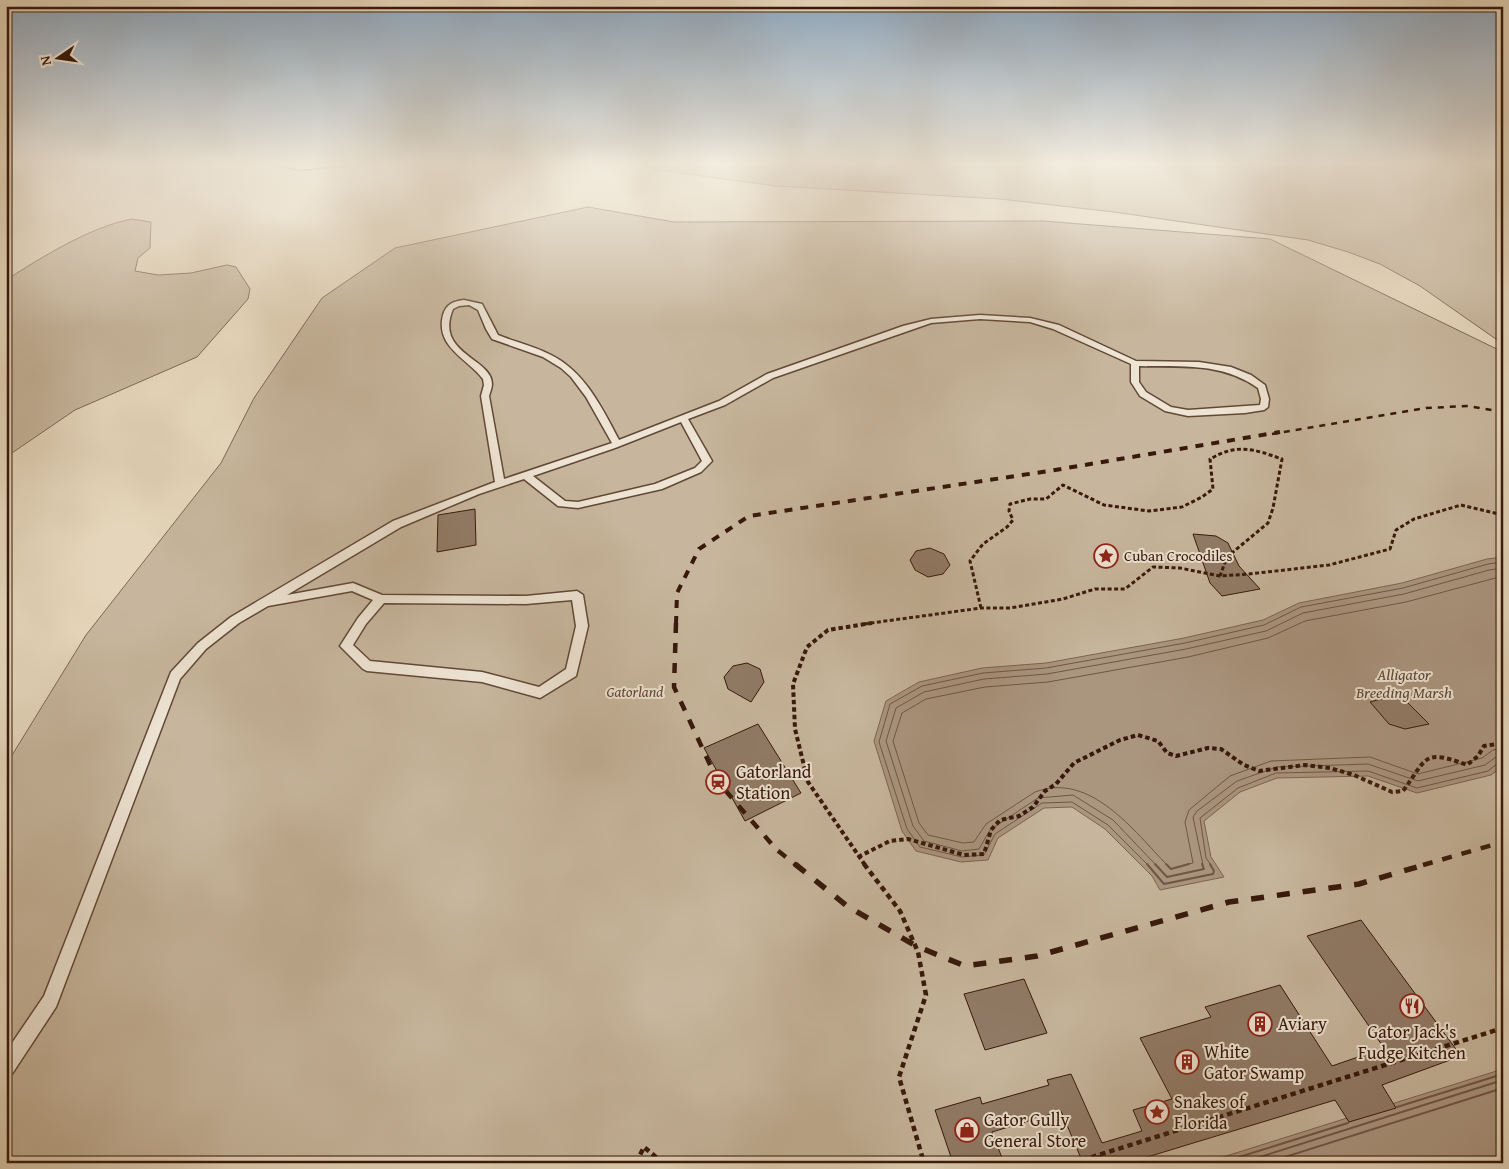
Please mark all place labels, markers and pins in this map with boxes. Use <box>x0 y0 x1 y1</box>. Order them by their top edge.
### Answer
place icon: Cuban Crocodiles <box>1093 543 1119 569</box>
place label: Cuban Crocodiles <box>1124 545 1232 566</box>
place label: Gatorland Station <box>736 758 812 806</box>
station icon: Gatorland Station <box>705 769 731 795</box>
restaurant icon: Gator Jack's Fudge Kitchen <box>1399 993 1425 1019</box>
place label: Aviary <box>1278 1010 1327 1037</box>
building icon: Aviary <box>1247 1011 1273 1037</box>
place label: Gator Jack's Fudge Kitchen <box>1358 1018 1466 1066</box>
place label: White Gator Swamp <box>1204 1038 1305 1086</box>
building icon: White Gator Swamp <box>1174 1049 1200 1075</box>
place label: Snakes of Florida <box>1174 1088 1247 1136</box>
place icon: Snakes of Florida <box>1144 1099 1170 1125</box>
place label: Gator Gully General Store <box>984 1106 1086 1154</box>
shop icon: Gator Gully General Store <box>954 1117 980 1143</box>

